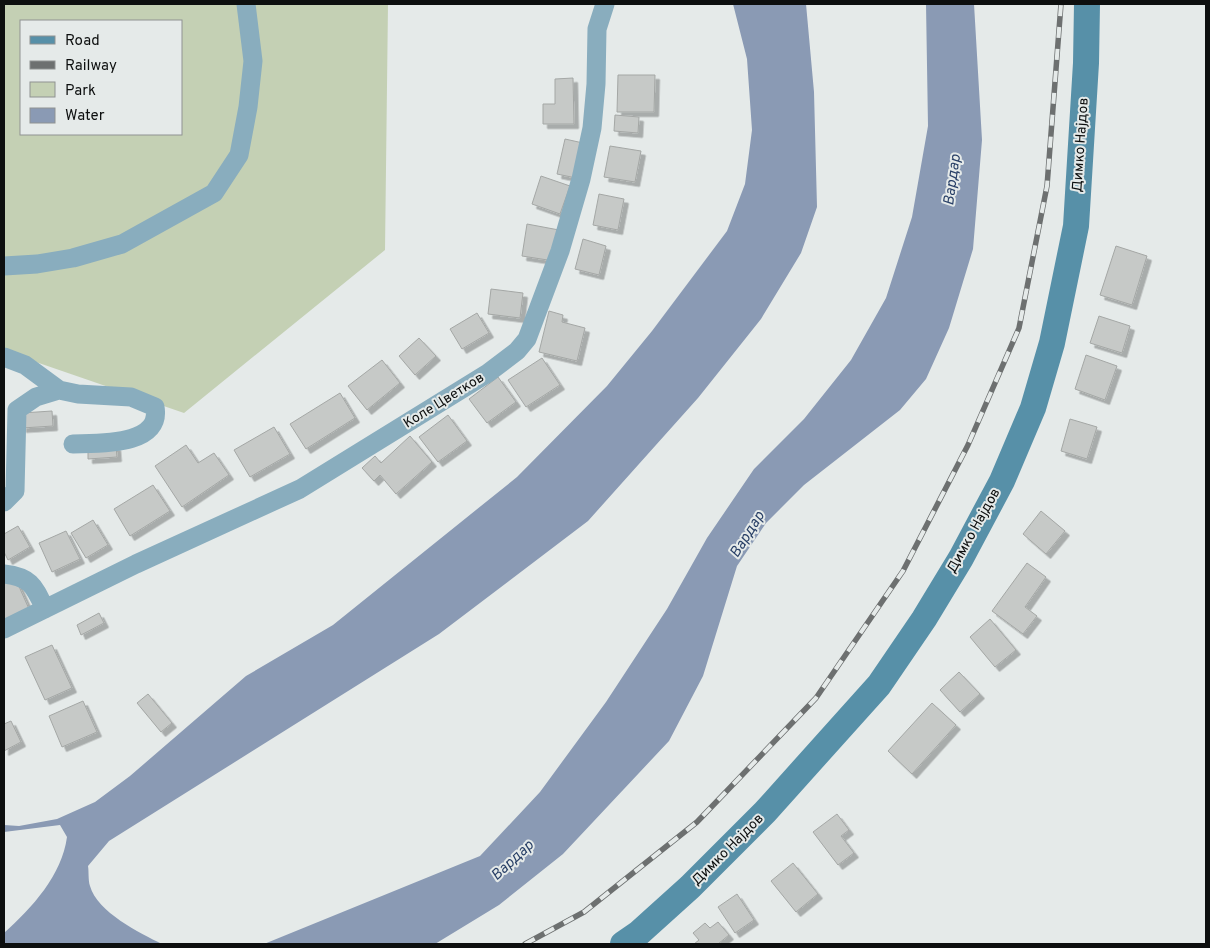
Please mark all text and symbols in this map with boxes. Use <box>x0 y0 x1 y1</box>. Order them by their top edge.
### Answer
legend <box>20 20 182 135</box>
text: Road <box>65 32 100 51</box>
text: Railway <box>65 57 117 76</box>
text: Park <box>65 82 96 101</box>
street label: Димко Најдов <box>1069 97 1093 193</box>
text: Water <box>65 107 105 126</box>
water label: Вардар <box>940 152 966 207</box>
street label: Коле Цветков <box>401 369 487 433</box>
street label: Димко Најдов <box>944 486 1004 576</box>
water label: Вардар <box>726 508 770 562</box>
street label: Димко Најдов <box>689 811 767 889</box>
water label: Вардар <box>488 836 539 885</box>

